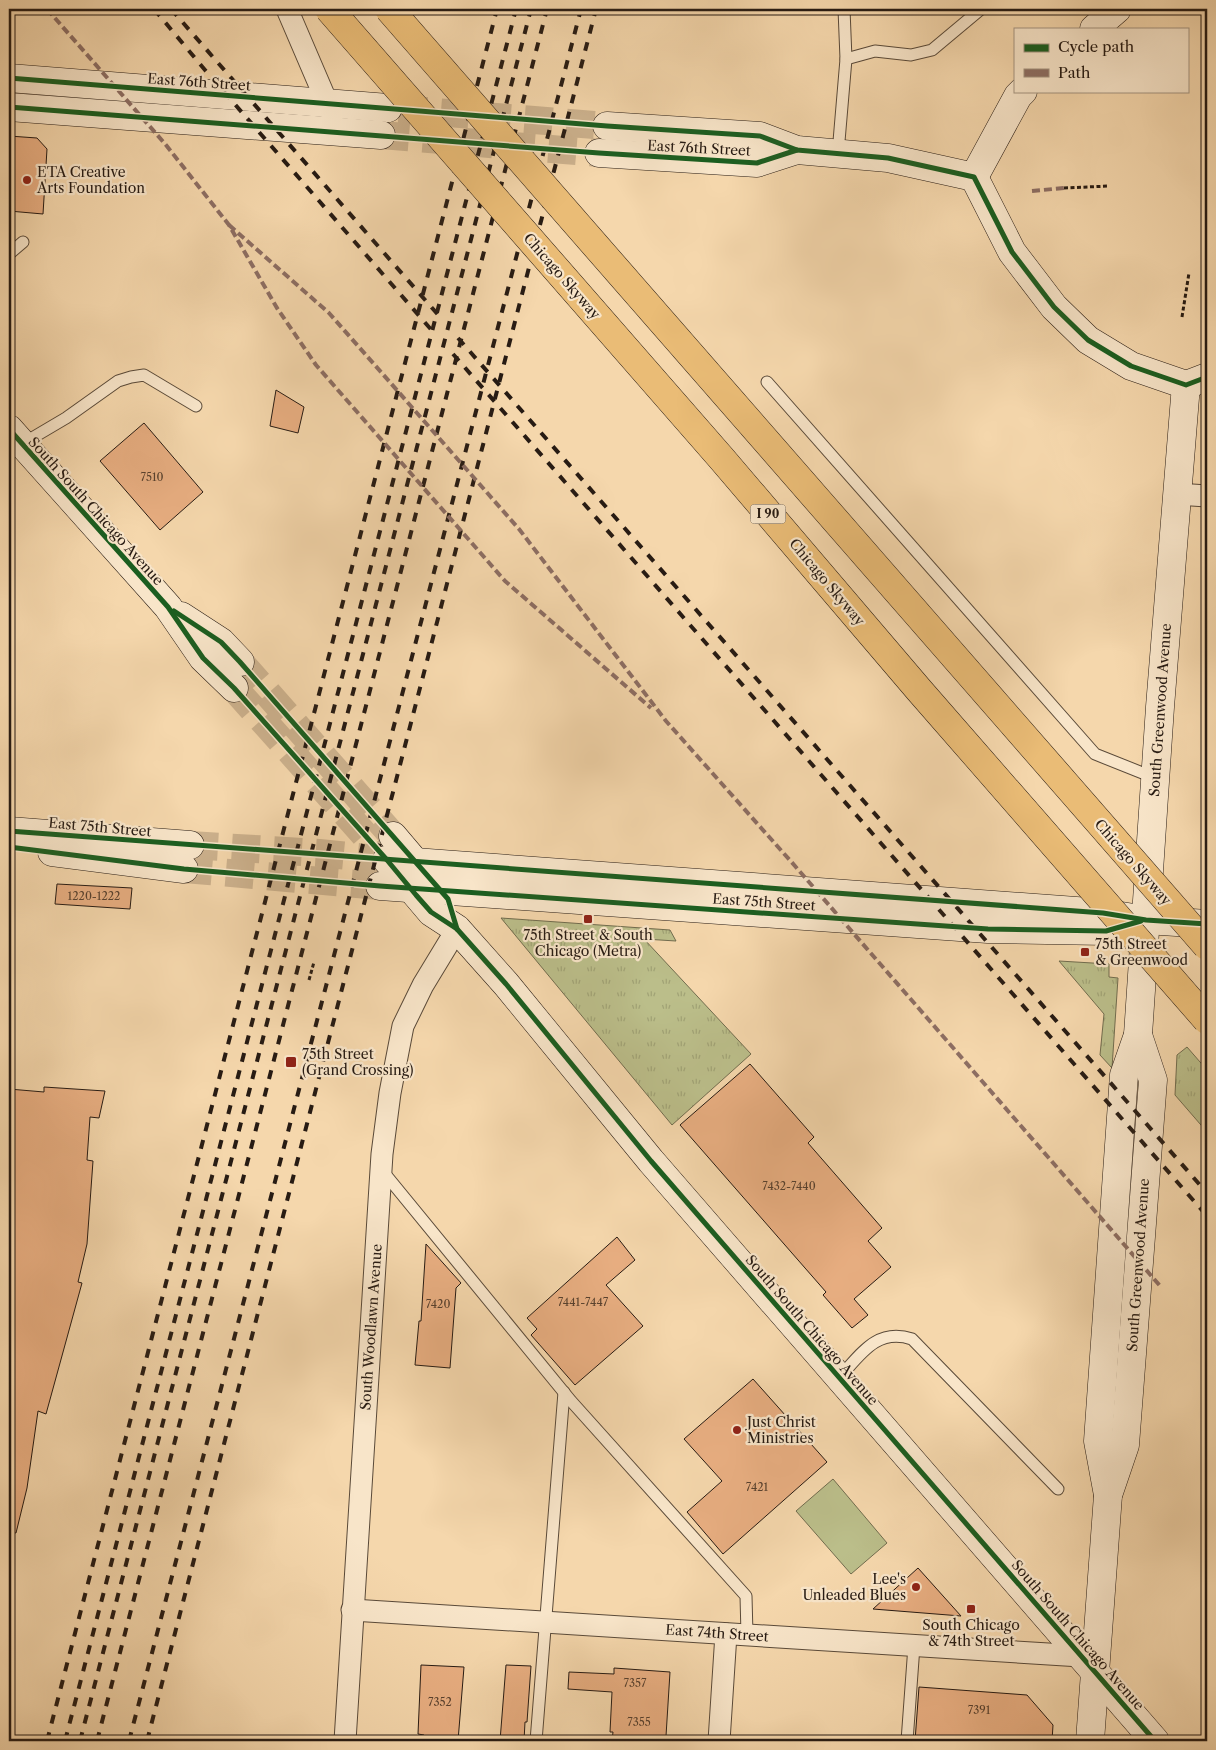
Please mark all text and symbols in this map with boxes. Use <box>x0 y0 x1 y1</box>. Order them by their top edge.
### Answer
legend <box>1014 28 1188 92</box>
text: Cycle path <box>1058 37 1135 56</box>
text: Path <box>1058 63 1091 82</box>
street label: East 76th Street <box>147 69 251 95</box>
street label: East 76th Street <box>647 136 751 160</box>
place label: ETA Creative Arts Foundation <box>36 163 145 197</box>
marker: ETA Creative Arts Foundation <box>21 174 33 186</box>
street label: Chicago Skyway <box>520 229 604 323</box>
street label: South South Chicago Avenue <box>25 433 168 589</box>
house number: 7510 <box>141 470 164 484</box>
road number: I 90 <box>750 504 786 524</box>
street label: Chicago Skyway <box>785 535 869 629</box>
street label: South Greenwood Avenue <box>1145 622 1175 797</box>
street label: East 75th Street <box>48 814 152 840</box>
street label: Chicago Skyway <box>1091 815 1175 909</box>
house number: 1220-1222 <box>68 889 120 903</box>
street label: East 75th Street <box>712 889 816 915</box>
marker: 75th Street & South Chicago (Metra) <box>582 913 594 925</box>
place label: 75th Street & South Chicago (Metra) <box>523 926 653 960</box>
place label: 75th Street & Greenwood <box>1095 935 1188 969</box>
marker: 75th Street & Greenwood <box>1079 946 1091 958</box>
place label: 75th Street (Grand Crossing) <box>302 1045 413 1079</box>
marker: 75th Street (Grand Crossing) <box>284 1055 298 1069</box>
street label: South Greenwood Avenue <box>1123 1177 1153 1352</box>
house number: 7432-7440 <box>762 1179 816 1193</box>
street label: South Woodlawn Avenue <box>356 1243 386 1411</box>
street label: South South Chicago Avenue <box>742 1251 882 1409</box>
house number: 7441-7447 <box>558 1295 609 1309</box>
house number: 7420 <box>426 1297 450 1311</box>
place label: Just Christ Ministries <box>745 1413 816 1447</box>
marker: Just Christ Ministries <box>731 1424 743 1436</box>
house number: 7421 <box>746 1480 769 1494</box>
street label: South South Chicago Avenue <box>1008 1556 1148 1714</box>
place label: Lee's Unleaded Blues <box>802 1570 906 1604</box>
marker: Lee's Unleaded Blues <box>910 1581 922 1593</box>
marker: South Chicago & 74th Street <box>965 1603 977 1615</box>
place label: South Chicago & 74th Street <box>922 1616 1020 1650</box>
street label: East 74th Street <box>665 1620 769 1646</box>
house number: 7357 <box>624 1676 647 1690</box>
house number: 7352 <box>428 1695 452 1709</box>
house number: 7391 <box>968 1703 991 1717</box>
house number: 7355 <box>627 1715 651 1729</box>

